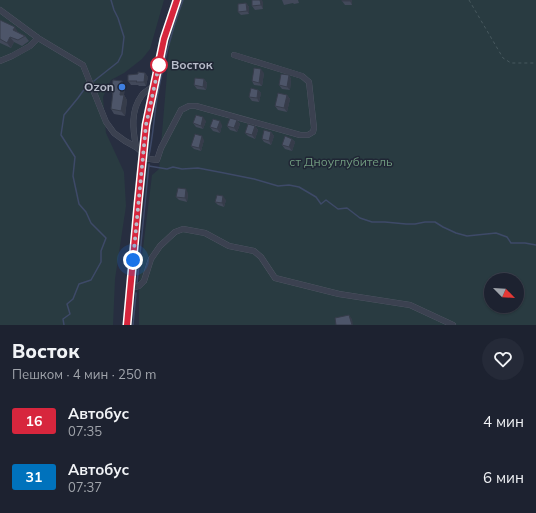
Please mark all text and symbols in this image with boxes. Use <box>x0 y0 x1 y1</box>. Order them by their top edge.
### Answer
marker: Восток <box>150 56 168 74</box>
place label: Восток <box>171 57 213 72</box>
place label: Ozon <box>84 79 114 94</box>
marker: Ozon <box>117 82 127 92</box>
park label: ст Дноуглубитель <box>289 154 393 169</box>
your location <box>123 250 143 270</box>
north arrow <box>484 273 524 313</box>
map controls <box>484 273 524 313</box>
button: heart <box>482 338 524 380</box>
text: Восток <box>12 339 79 363</box>
text: Пешком · 4 мин · 250 m <box>12 366 156 382</box>
text: Автобус <box>68 404 129 423</box>
text: 16 <box>26 412 42 430</box>
text: 4 мин <box>483 412 524 431</box>
text: 07:35 <box>68 423 102 439</box>
text: Автобус <box>68 460 129 479</box>
text: 31 <box>26 468 42 486</box>
text: 6 мин <box>483 468 524 487</box>
text: 07:37 <box>68 479 102 495</box>

